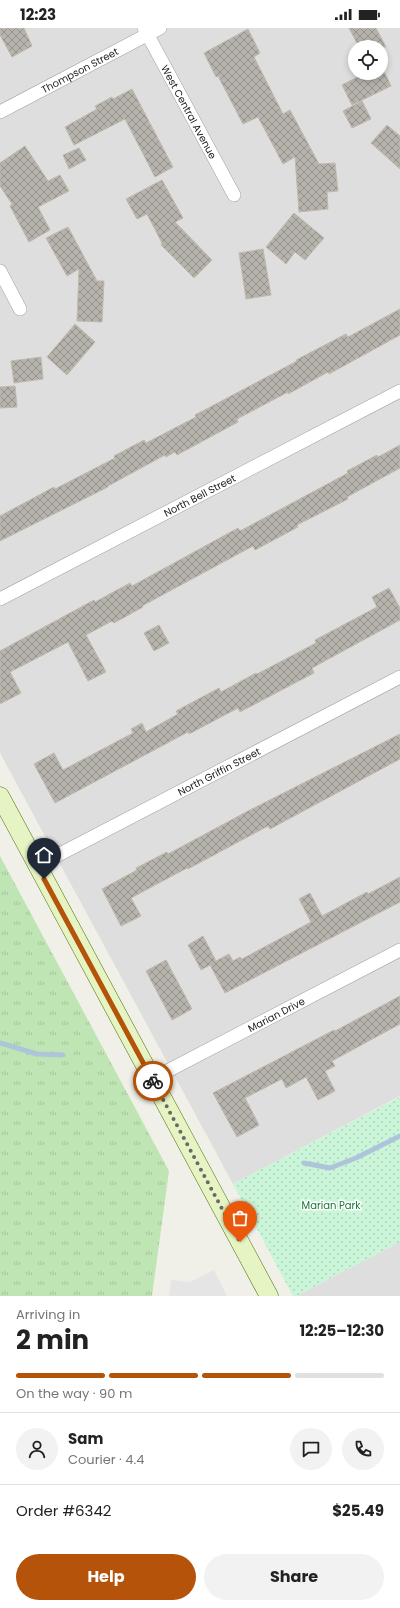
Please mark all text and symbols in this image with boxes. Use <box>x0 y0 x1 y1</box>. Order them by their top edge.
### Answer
text: 12:23 <box>20 4 56 25</box>
map controls <box>348 40 388 80</box>
button: locate <box>348 40 388 80</box>
street label: Thompson Street <box>38 44 121 97</box>
street label: West Central Avenue <box>158 62 221 161</box>
street label: North Bell Street <box>161 470 239 520</box>
street label: North Griffin Street <box>175 743 263 799</box>
pin <box>27 838 61 879</box>
icon: home <box>33 844 55 866</box>
street label: Marian Drive <box>245 993 307 1035</box>
courier <box>133 1061 173 1101</box>
icon: bike <box>142 1070 164 1092</box>
park label: Marian Park <box>302 1198 361 1213</box>
pin <box>223 1201 257 1242</box>
icon: bag <box>229 1207 251 1229</box>
text: Arriving in <box>16 1305 80 1324</box>
text: 12:25–12:30 <box>299 1320 384 1341</box>
text: 2 min <box>16 1322 89 1358</box>
text: On the way · 90 m <box>16 1384 132 1403</box>
button: person <box>16 1428 58 1470</box>
text: Sam <box>68 1428 103 1449</box>
button: chat <box>290 1428 332 1470</box>
button: phone <box>342 1428 384 1470</box>
text: Courier · 4.4 <box>68 1450 144 1469</box>
text: Order #6342 <box>16 1500 111 1521</box>
text: $25.49 <box>332 1500 384 1521</box>
button: Help <box>16 1554 196 1600</box>
button: Share <box>204 1554 384 1600</box>

